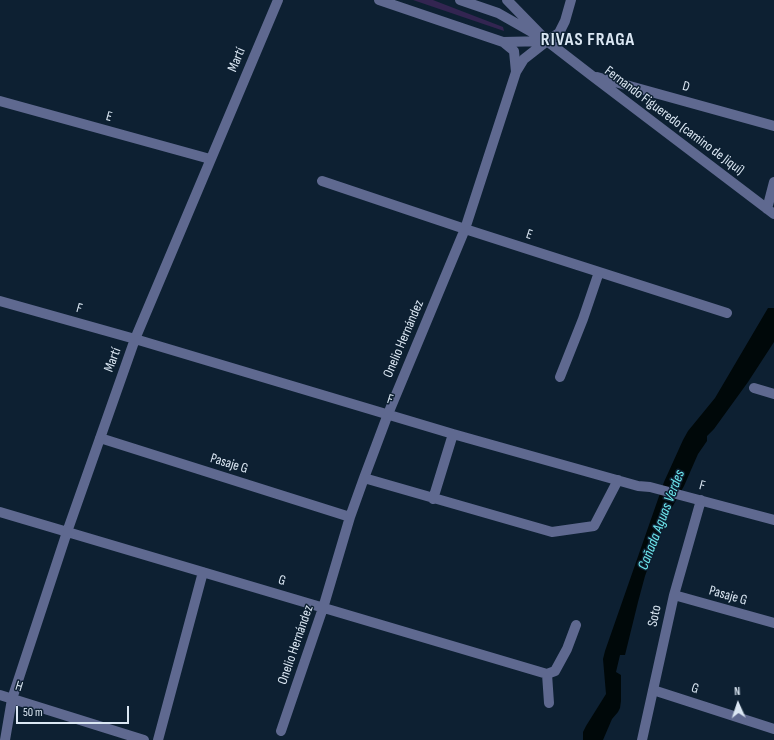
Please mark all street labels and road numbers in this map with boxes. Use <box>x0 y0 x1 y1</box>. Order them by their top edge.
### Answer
street label: Martí <box>224 45 250 75</box>
street label: Fernando Figueredo (camino de Jiquí) <box>601 63 747 179</box>
street label: D <box>680 78 692 96</box>
street label: E <box>104 108 114 126</box>
street label: E <box>524 226 534 244</box>
street label: Onelio Hernández <box>380 298 428 380</box>
street label: F <box>74 300 84 318</box>
street label: Martí <box>101 345 125 375</box>
street label: F <box>385 391 395 409</box>
street label: Pasaje G <box>208 450 250 478</box>
street label: F <box>697 477 707 495</box>
street label: G <box>276 572 288 590</box>
street label: Pasaje G <box>707 583 749 609</box>
street label: Onelio Hernández <box>275 603 317 687</box>
street label: Soto <box>645 604 665 628</box>
street label: H <box>13 678 25 696</box>
street label: G <box>689 680 701 698</box>

